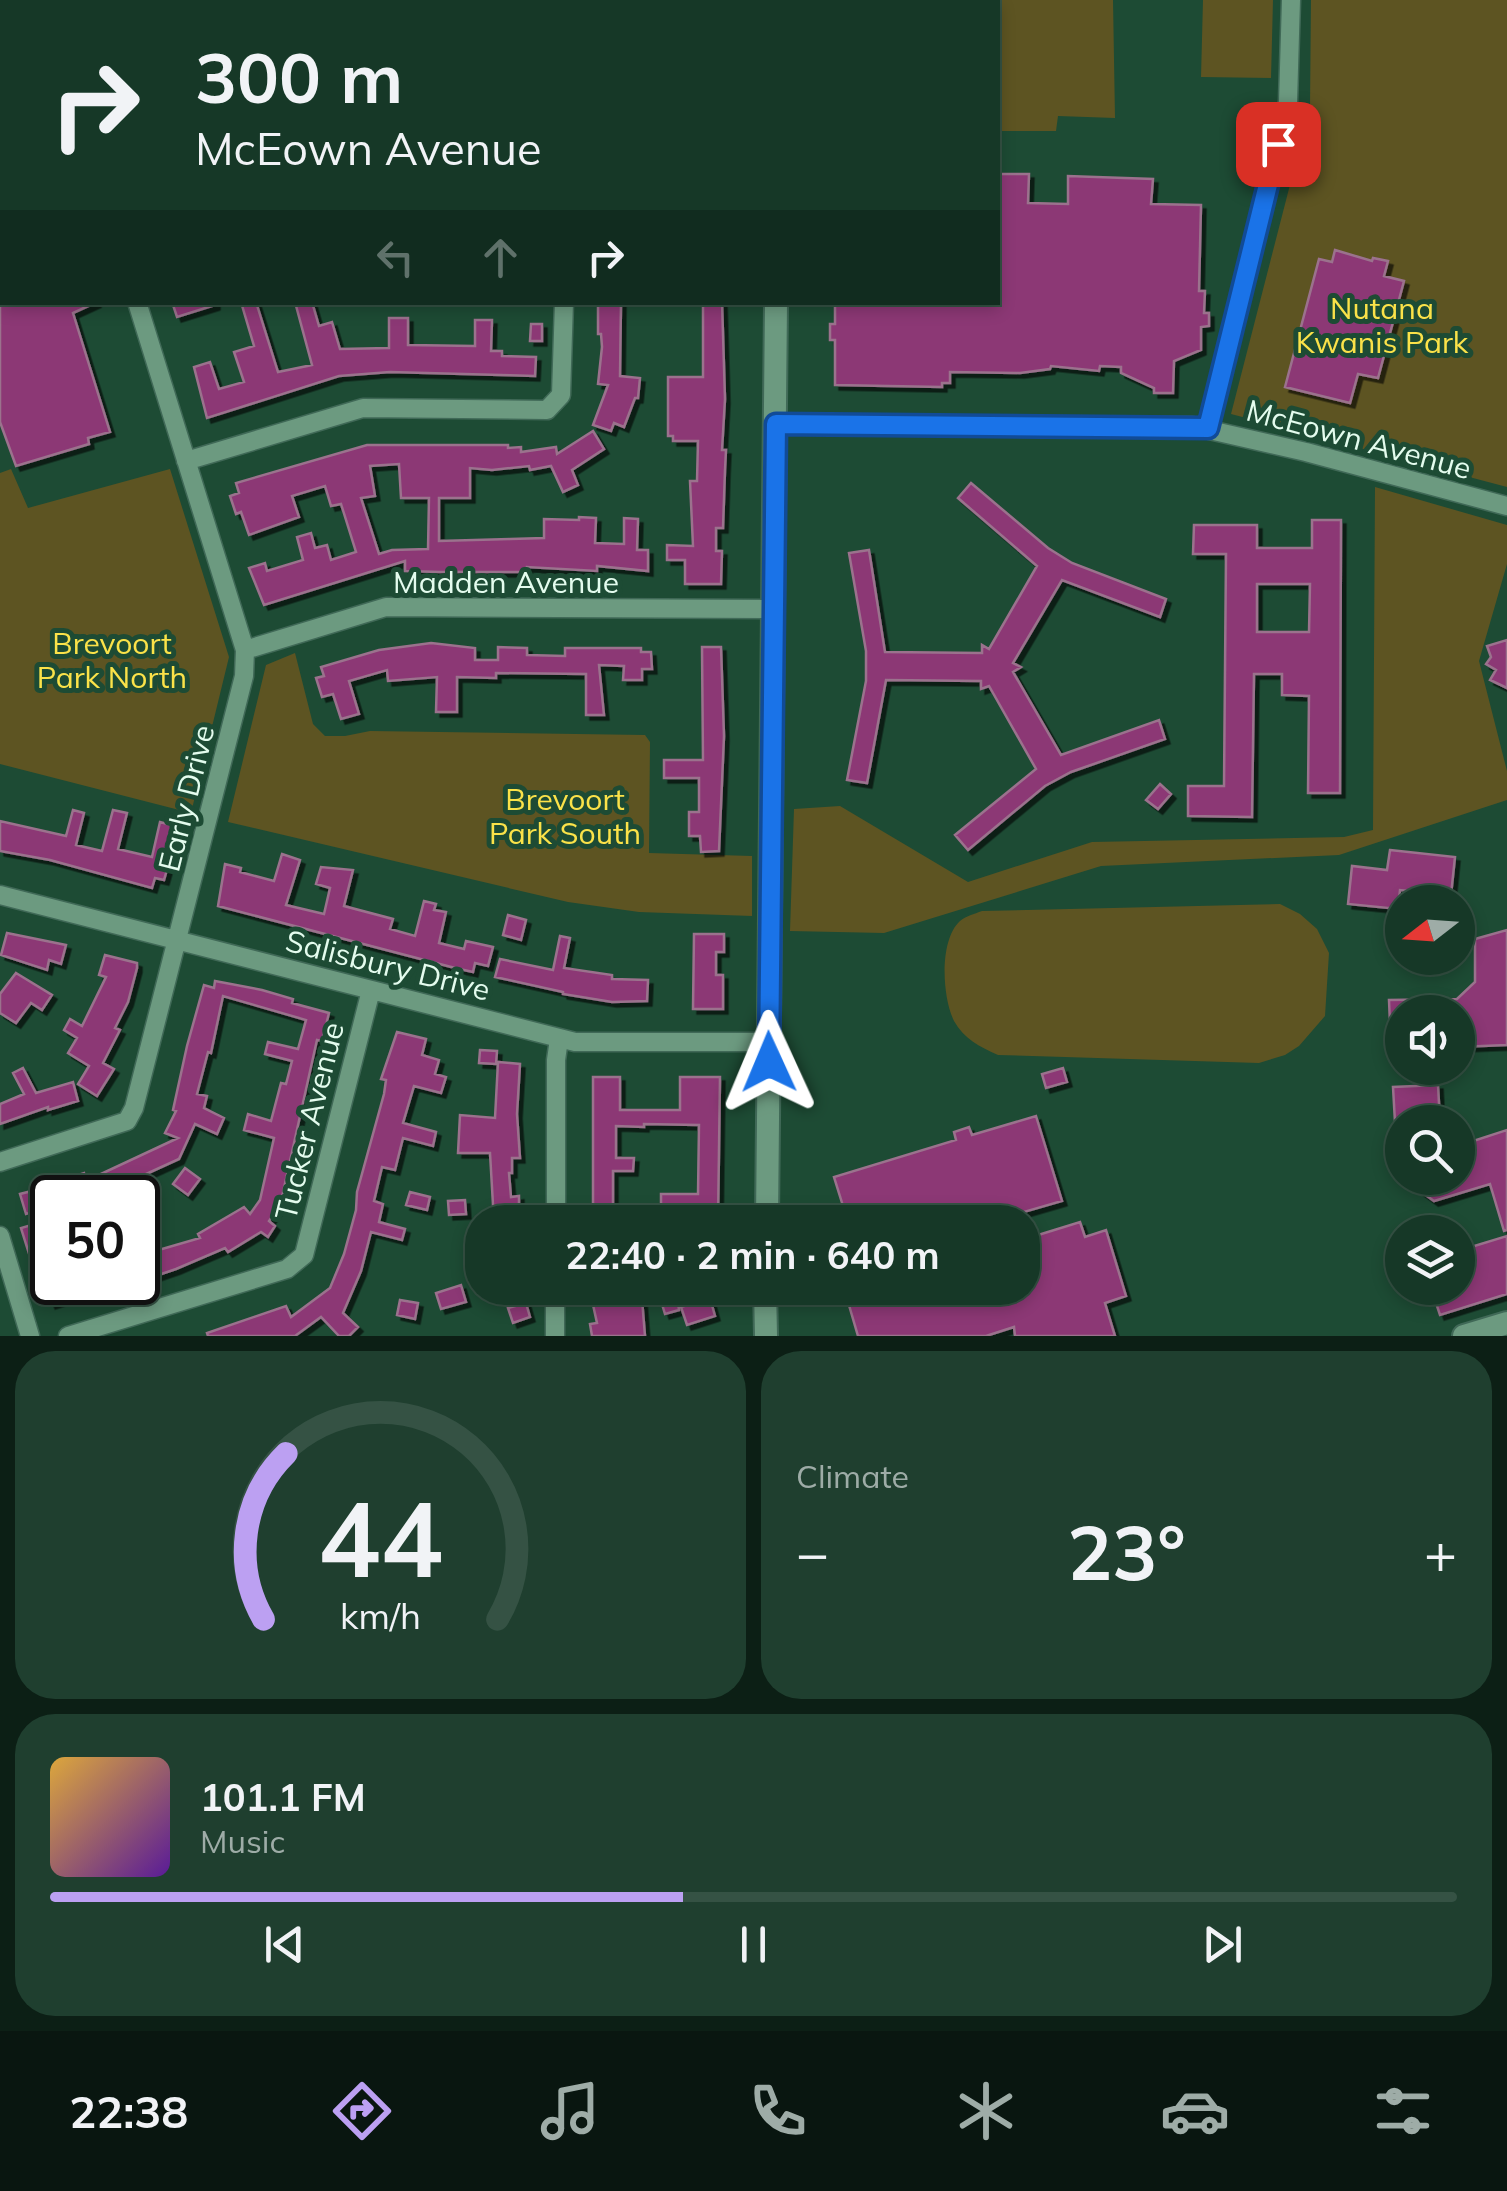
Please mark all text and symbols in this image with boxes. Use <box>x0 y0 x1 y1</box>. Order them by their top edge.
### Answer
text: 300 m <box>195 33 403 121</box>
icon: right <box>30 40 160 170</box>
pin <box>1236 102 1321 187</box>
icon: arrive <box>1251 117 1306 172</box>
text: McEown Avenue <box>195 120 542 176</box>
icon: left <box>368 230 423 285</box>
icon: ahead <box>473 230 528 285</box>
icon: right <box>578 230 633 285</box>
park label: Nutana Kwanis Park <box>1296 289 1469 361</box>
street label: McEown Avenue <box>1243 391 1475 487</box>
street label: Madden Avenue <box>393 563 619 601</box>
park label: Brevoort Park North <box>37 624 187 696</box>
street label: Early Drive <box>149 721 223 875</box>
park label: Brevoort Park South <box>489 780 641 852</box>
north arrow <box>1385 885 1475 975</box>
map controls <box>1385 885 1475 1305</box>
street label: Salisbury Drive <box>282 921 494 1009</box>
button: sound <box>1385 995 1475 1085</box>
position arrow <box>717 1010 821 1114</box>
street label: Tucker Avenue <box>266 1018 352 1224</box>
button: search <box>1385 1105 1475 1195</box>
speed limit sign: 50 <box>30 1175 160 1305</box>
button: layers <box>1385 1215 1475 1305</box>
text: 22:40 · 2 min · 640 m <box>565 1231 940 1279</box>
text: Climate <box>796 1456 909 1496</box>
text: 44 <box>318 1472 443 1603</box>
text: 23° <box>1067 1505 1186 1599</box>
text: − <box>796 1518 829 1587</box>
text: + <box>1424 1518 1457 1587</box>
text: km/h <box>340 1593 421 1638</box>
text: 101.1 FM <box>200 1773 366 1821</box>
text: Music <box>200 1821 285 1861</box>
icon: previous <box>257 1917 312 1972</box>
icon: pause <box>726 1917 781 1972</box>
icon: next <box>1195 1917 1250 1972</box>
icon: directions <box>327 2076 397 2146</box>
icon: music <box>535 2076 605 2146</box>
icon: phone <box>743 2076 813 2146</box>
icon: climate <box>951 2076 1021 2146</box>
icon: car <box>1160 2076 1230 2146</box>
icon: filters <box>1368 2076 1438 2146</box>
text: 22:38 <box>69 2083 188 2139</box>

